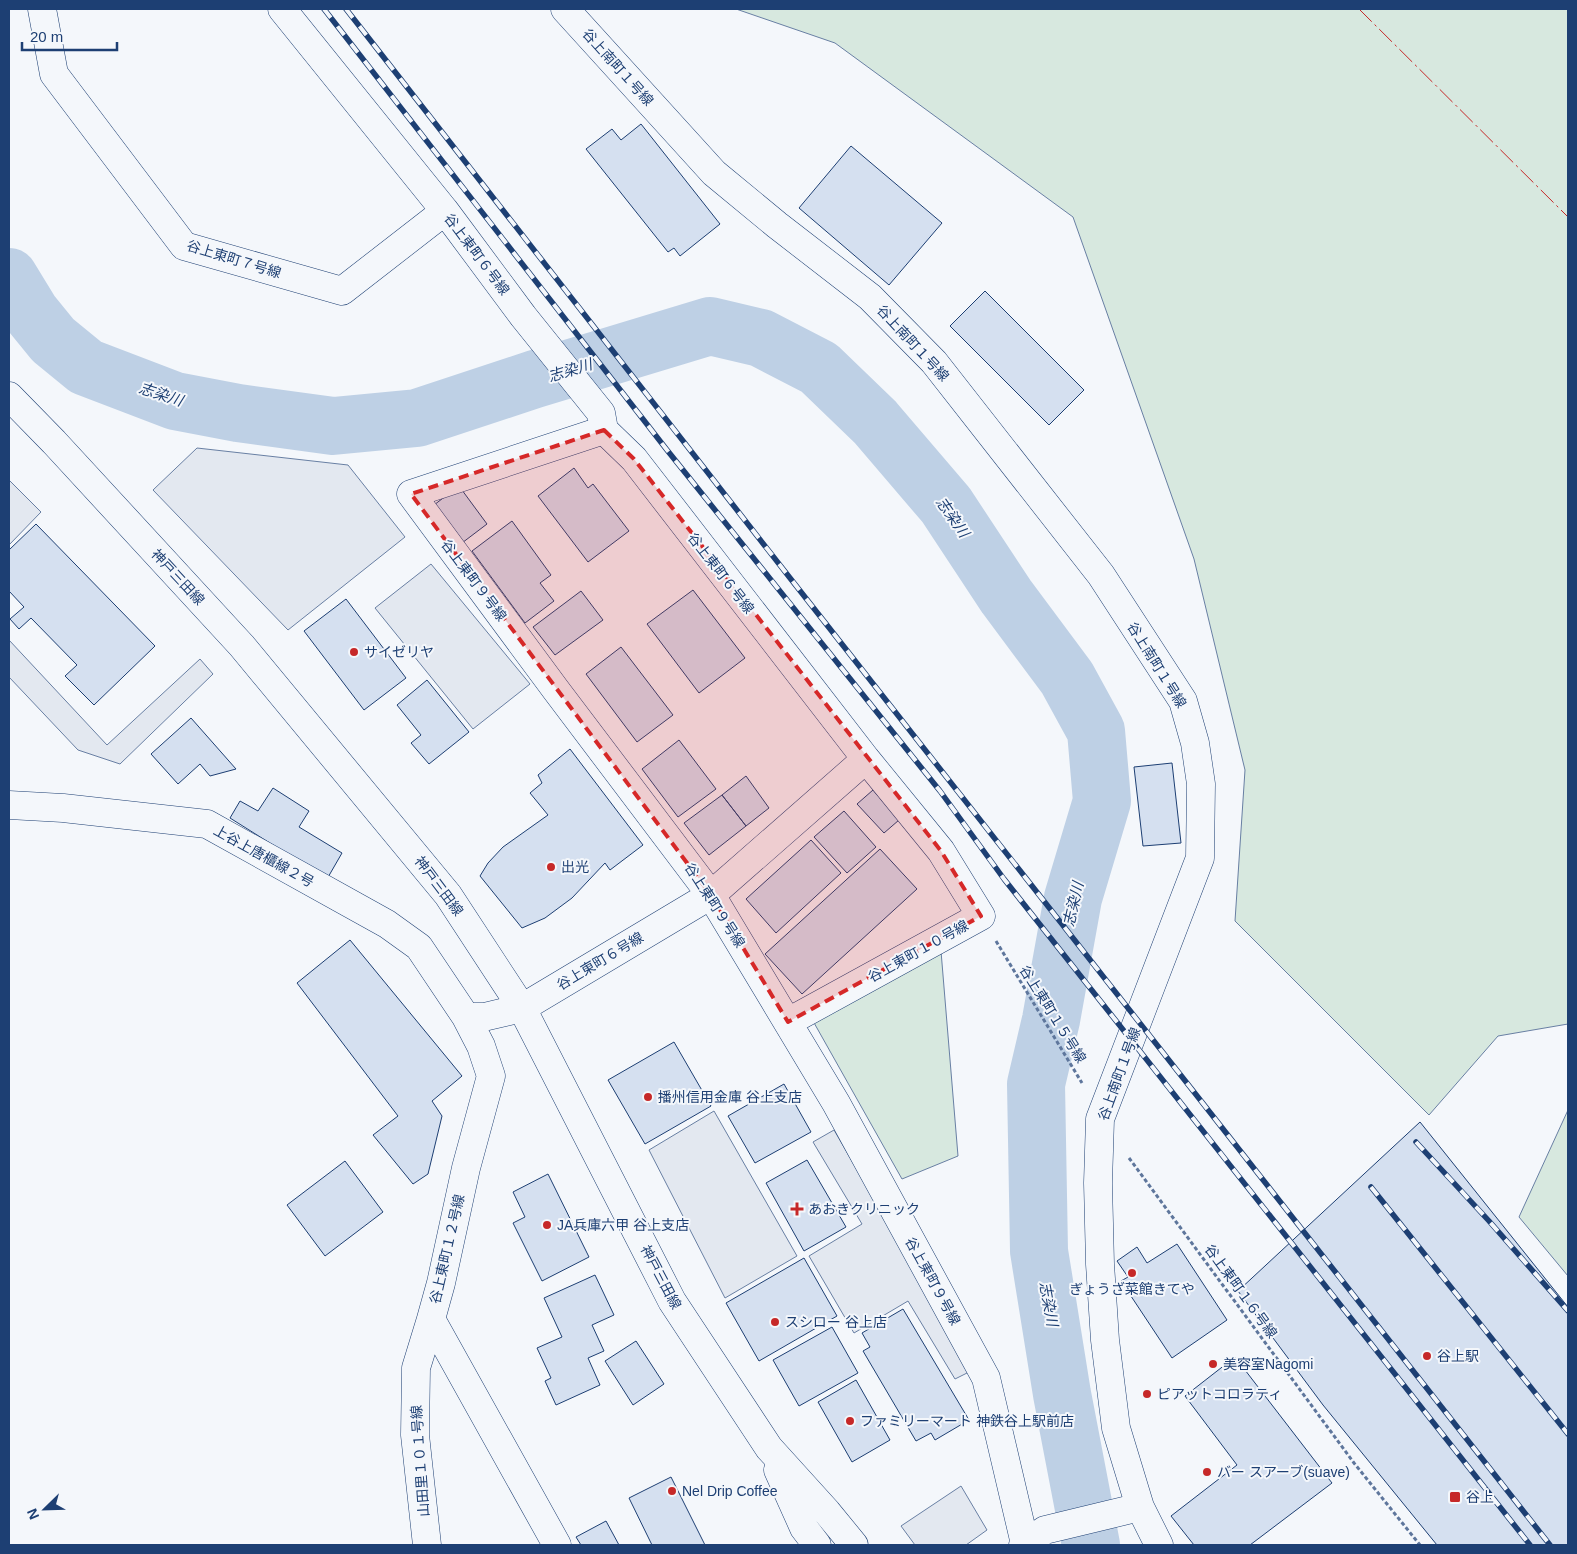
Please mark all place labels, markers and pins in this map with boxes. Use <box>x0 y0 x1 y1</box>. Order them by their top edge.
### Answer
place label: サイゼリヤ <box>364 644 434 660</box>
marker: サイゼリヤ <box>348 646 360 658</box>
place label: 出光 <box>561 859 589 875</box>
marker: 出光 <box>545 861 557 873</box>
place label: 播州信用金庫 谷上支店 <box>658 1089 802 1105</box>
marker: 播州信用金庫 谷上支店 <box>642 1091 654 1103</box>
place label: あおきクリニック <box>808 1201 920 1217</box>
marker: あおきクリニック <box>790 1202 804 1216</box>
place label: JA兵庫六甲 谷上支店 <box>557 1217 689 1233</box>
marker: JA兵庫六甲 谷上支店 <box>541 1219 553 1231</box>
marker: ぎょうざ菜館きてや <box>1126 1267 1138 1279</box>
place label: ぎょうざ菜館きてや <box>1069 1281 1195 1297</box>
place label: スシロー 谷上店 <box>785 1314 887 1330</box>
marker: スシロー 谷上店 <box>769 1316 781 1328</box>
place label: 谷上駅 <box>1437 1348 1479 1364</box>
marker: 谷上駅 <box>1421 1350 1433 1362</box>
place label: 美容室Nagomi <box>1223 1356 1313 1372</box>
marker: 美容室Nagomi <box>1207 1358 1219 1370</box>
place label: ピアットコロラティ <box>1157 1386 1282 1402</box>
marker: ピアットコロラティ <box>1141 1388 1153 1400</box>
place label: ファミリーマート 神鉄谷上駅前店 <box>860 1413 1074 1429</box>
marker: ファミリーマート 神鉄谷上駅前店 <box>844 1415 856 1427</box>
place label: バー スアーブ(suave) <box>1217 1464 1350 1480</box>
marker: バー スアーブ(suave) <box>1201 1466 1213 1478</box>
place label: Nel Drip Coffee <box>682 1483 778 1499</box>
marker: Nel Drip Coffee <box>666 1485 678 1497</box>
place label: 谷上 <box>1466 1489 1494 1505</box>
marker: 谷上 <box>1448 1490 1462 1504</box>

